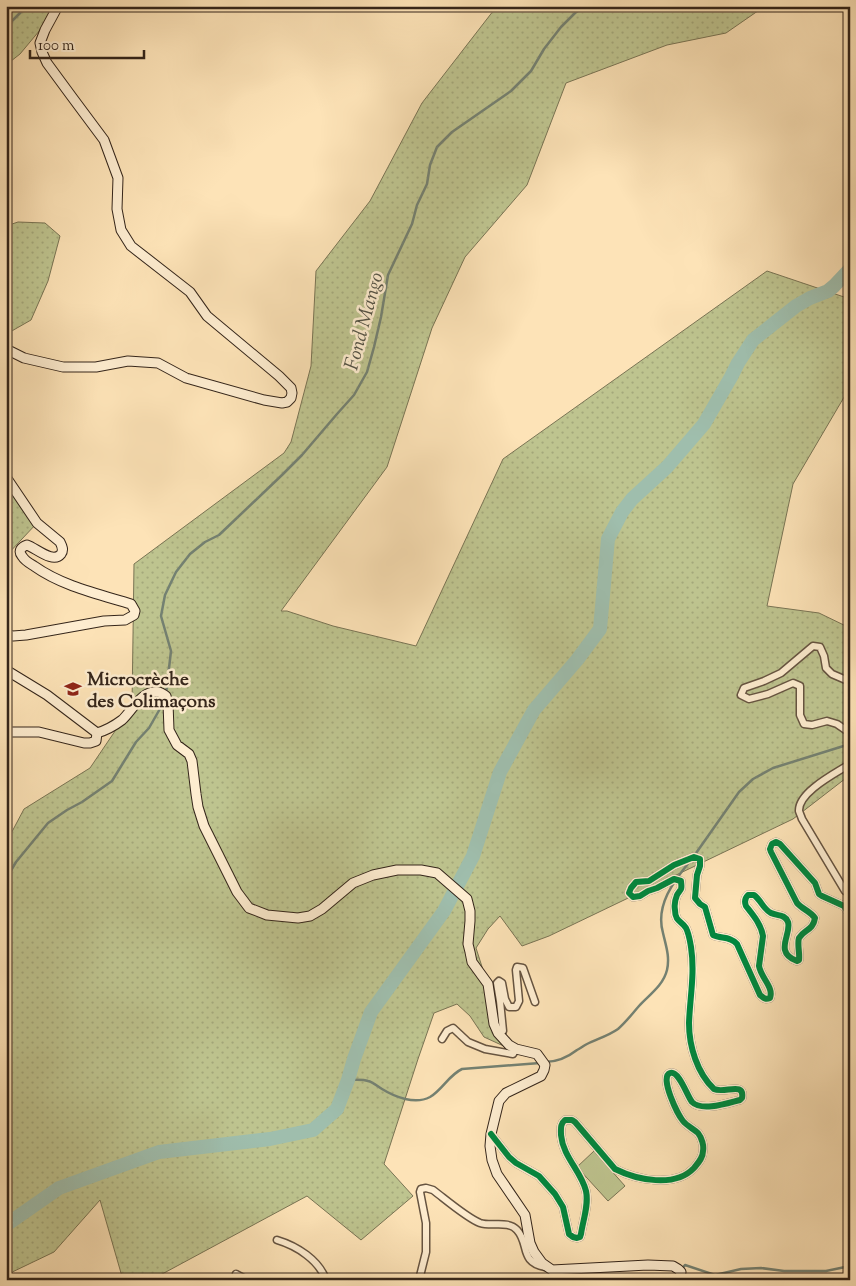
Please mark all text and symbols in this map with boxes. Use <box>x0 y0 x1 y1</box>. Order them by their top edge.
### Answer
scale bar <box>30 28 144 60</box>
text: 100 m <box>38 36 75 57</box>
water label: Fond Mango <box>338 269 392 374</box>
place label: Microcrèche des Colimaçons <box>87 667 216 716</box>
school or university icon: Microcrèche des Colimaçons <box>63 679 83 699</box>

